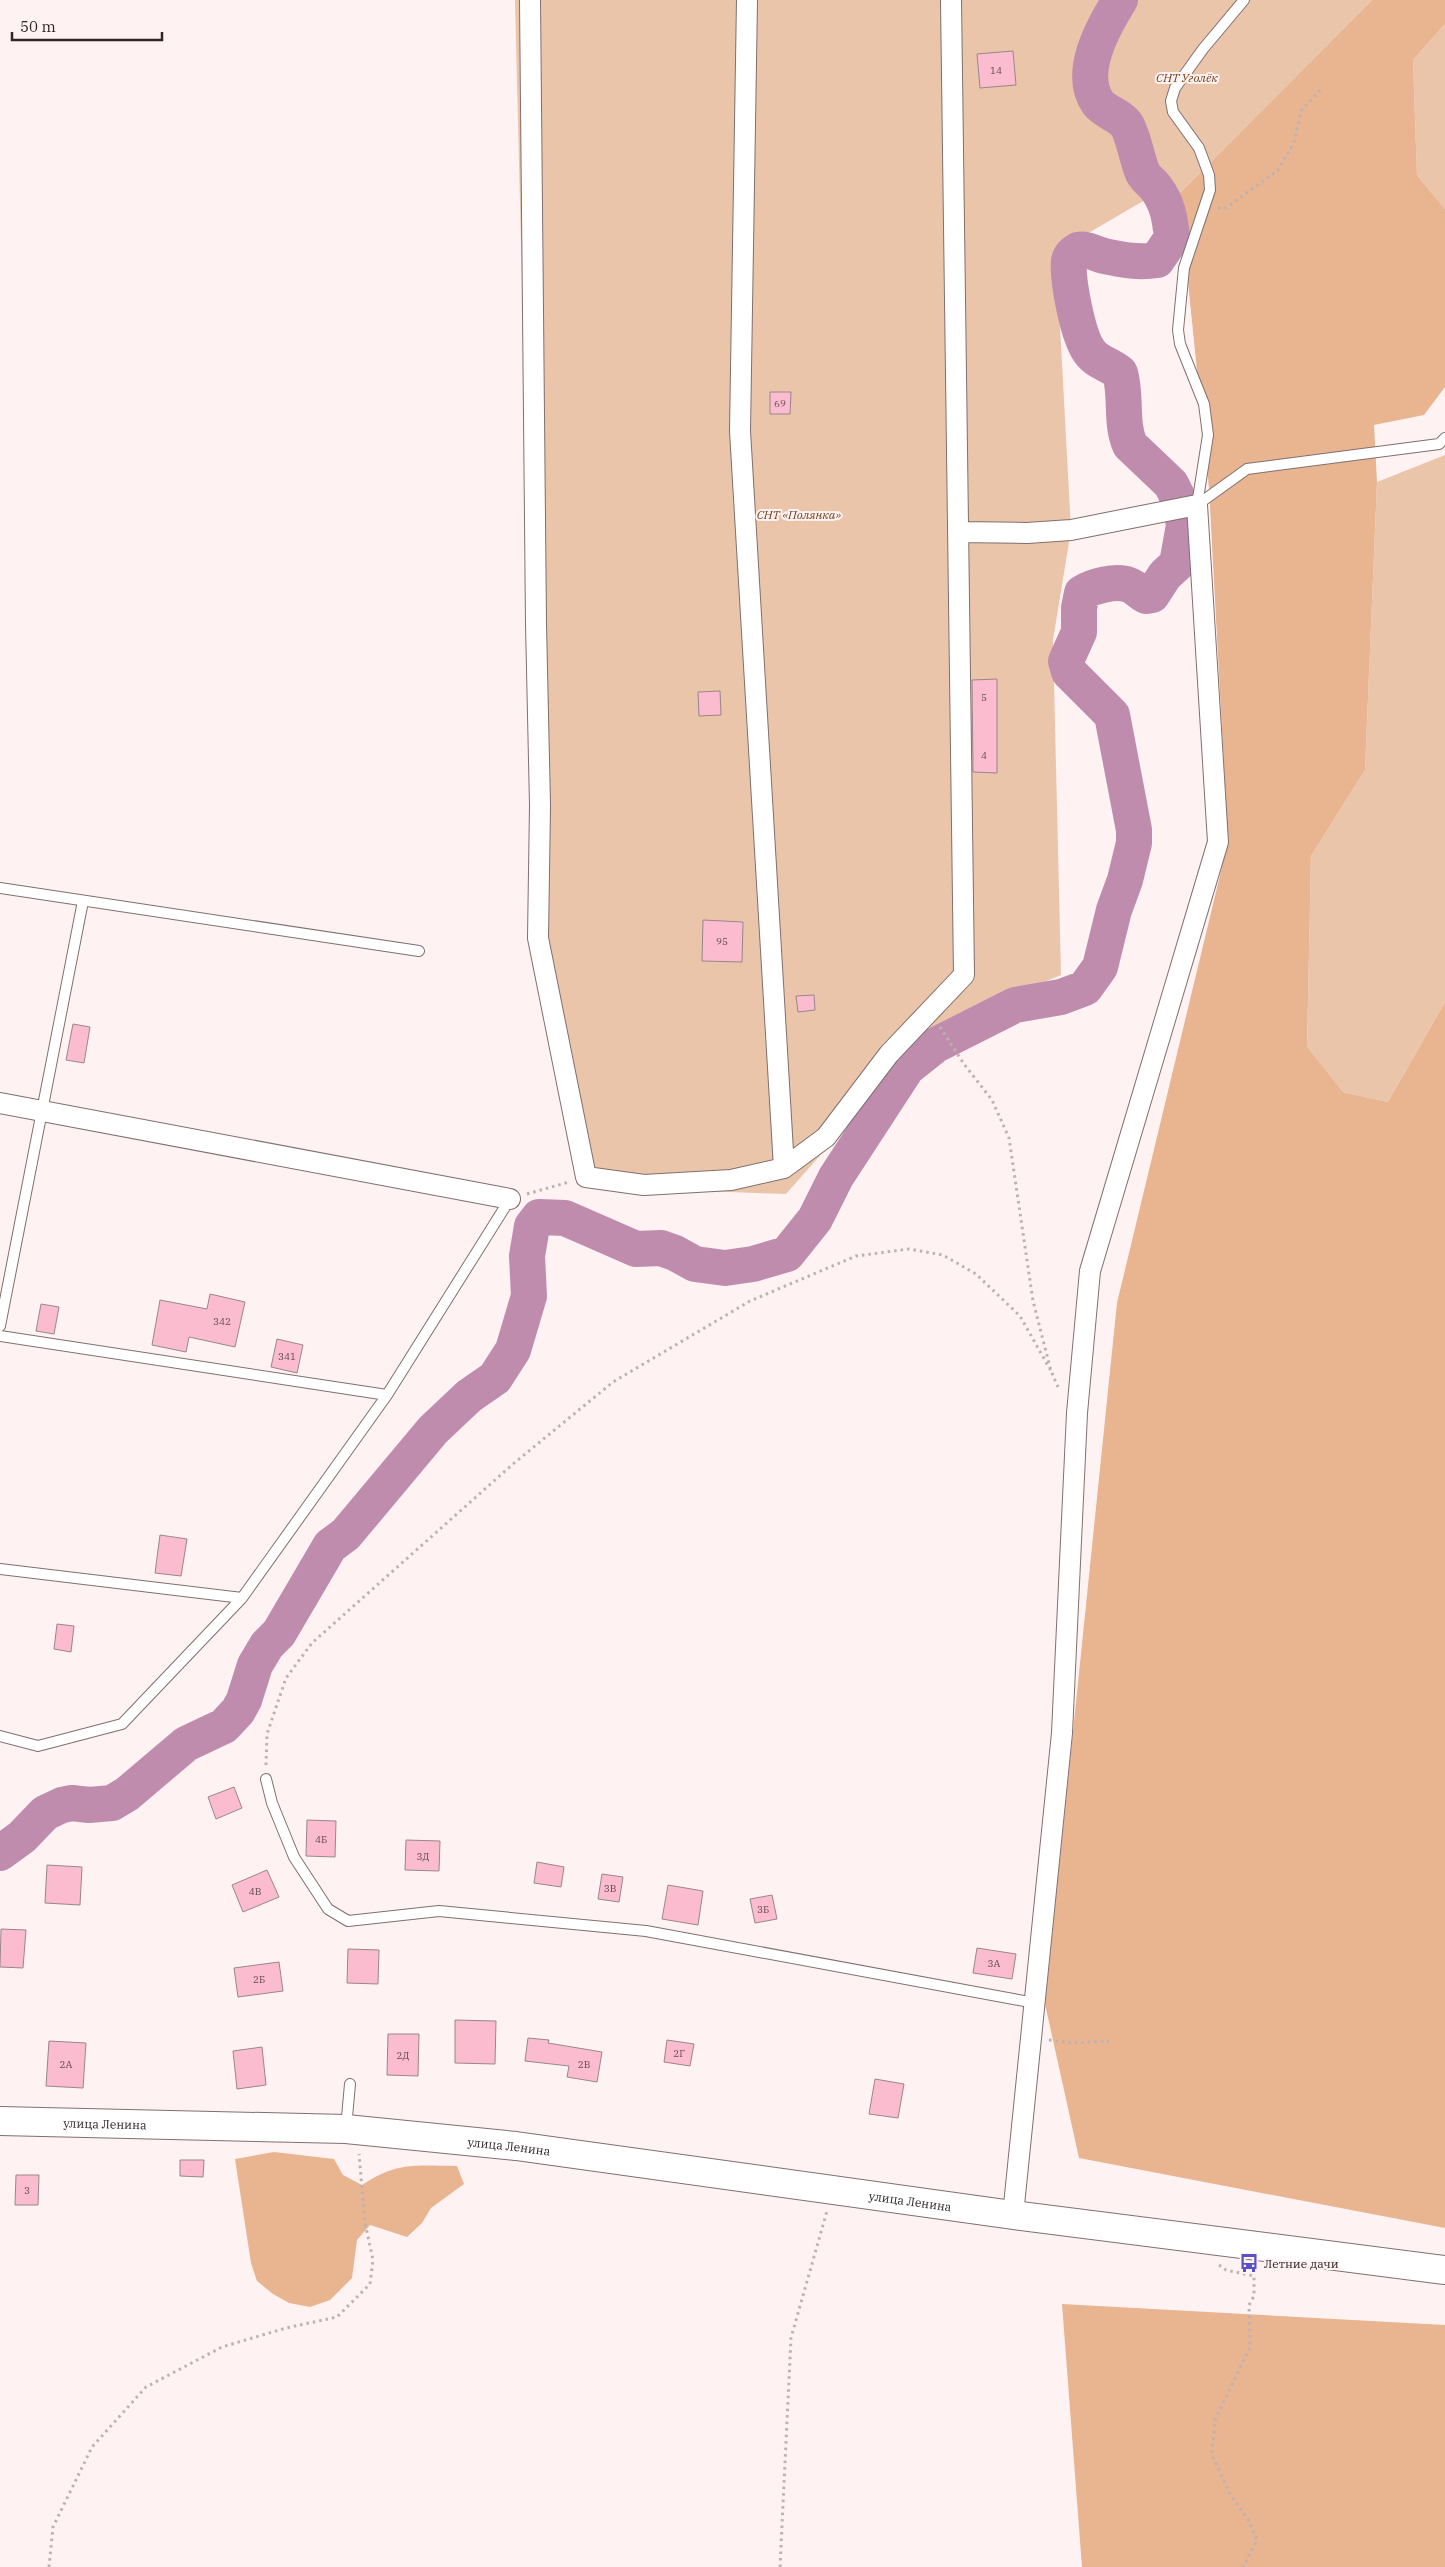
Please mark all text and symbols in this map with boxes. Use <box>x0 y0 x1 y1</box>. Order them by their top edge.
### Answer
scale bar <box>12 10 162 42</box>
text: 50 m <box>20 17 56 36</box>
house number: 14 <box>990 64 1002 77</box>
park label: СНТ Уголёк <box>1156 70 1218 85</box>
house number: 69 <box>774 397 786 410</box>
park label: СНТ «Полянка» <box>757 507 841 522</box>
house number: 5 <box>981 691 987 704</box>
house number: 4 <box>981 749 987 762</box>
house number: 95 <box>716 935 728 948</box>
house number: 342 <box>213 1315 231 1328</box>
house number: 341 <box>278 1350 296 1363</box>
house number: 4Б <box>315 1833 327 1846</box>
house number: 3Д <box>417 1850 430 1863</box>
house number: 3В <box>604 1882 617 1895</box>
house number: 4В <box>249 1885 262 1898</box>
house number: 3Б <box>757 1903 769 1916</box>
house number: 3А <box>988 1957 1001 1970</box>
house number: 2Б <box>253 1973 265 1986</box>
house number: 2Г <box>673 2047 685 2060</box>
house number: 2Д <box>397 2049 410 2062</box>
house number: 2А <box>60 2058 73 2071</box>
house number: 2В <box>578 2058 591 2071</box>
street label: улица Ленина <box>63 2115 147 2132</box>
street label: улица Ленина <box>467 2134 552 2158</box>
house number: 3 <box>24 2184 30 2197</box>
street label: улица Ленина <box>868 2188 953 2214</box>
bus stop icon: Летние дачи <box>1238 2252 1260 2274</box>
place label: Летние дачи <box>1264 2256 1339 2271</box>

